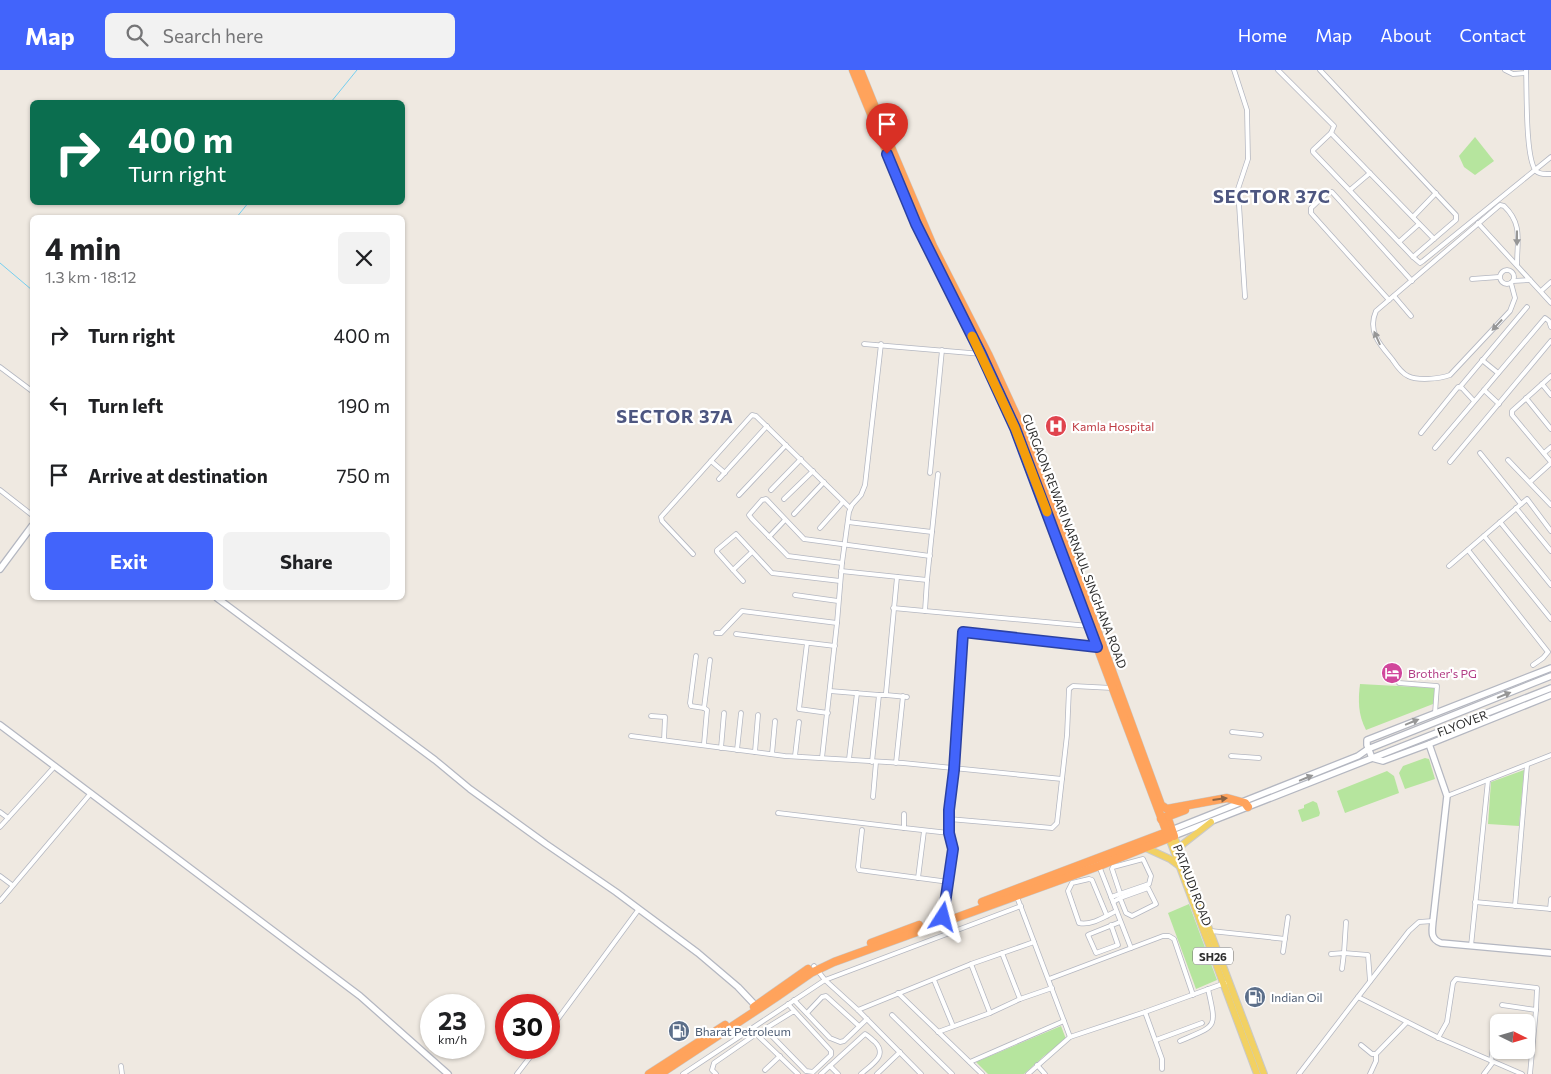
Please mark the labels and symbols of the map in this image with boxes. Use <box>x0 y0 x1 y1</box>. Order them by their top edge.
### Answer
pin <box>866 103 908 154</box>
district label: SECTOR 37C <box>1213 185 1331 207</box>
one-way arrow <box>1513 230 1521 246</box>
one-way arrow <box>1492 318 1503 331</box>
one-way arrow <box>1372 330 1381 345</box>
district label: SECTOR 37A <box>616 405 734 427</box>
street label: GURGAON REWARI NARNAUL SINGHANA ROAD <box>1020 412 1130 670</box>
hospital icon: Kamla Hospital <box>1044 414 1068 438</box>
place label: Kamla Hospital <box>1072 419 1154 433</box>
hotel icon: Brother's PG <box>1380 661 1404 685</box>
place label: Brother's PG <box>1408 666 1477 680</box>
one-way arrow <box>1497 690 1511 698</box>
street label: FLYOVER <box>1435 707 1489 739</box>
one-way arrow <box>1405 718 1420 726</box>
one-way arrow <box>1299 773 1313 781</box>
one-way arrow <box>1212 795 1228 803</box>
street label: PATAUDI ROAD <box>1171 842 1215 928</box>
position arrow <box>916 890 968 942</box>
road number: SH26 <box>1193 948 1233 964</box>
fuel station icon: Indian Oil <box>1243 985 1267 1009</box>
place label: Indian Oil <box>1271 990 1323 1004</box>
speed limit sign: 30 <box>495 994 560 1059</box>
north arrow <box>1490 1014 1535 1059</box>
fuel station icon: Bharat Petroleum <box>667 1019 691 1043</box>
place label: Bharat Petroleum <box>695 1024 791 1038</box>

